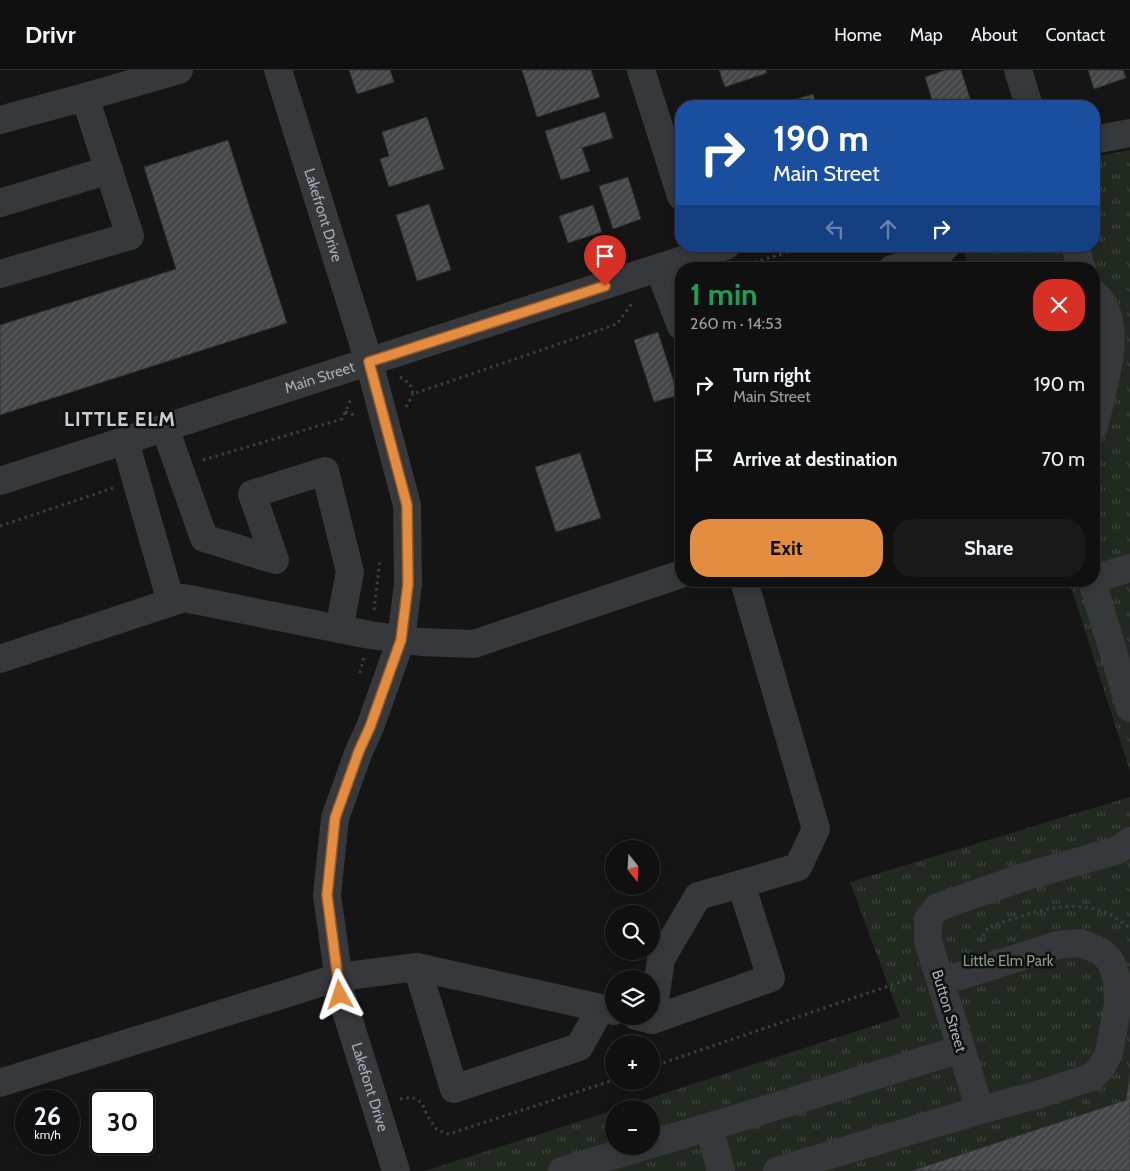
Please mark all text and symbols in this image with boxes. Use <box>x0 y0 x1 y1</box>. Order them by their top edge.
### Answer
text: Drivr <box>25 20 76 49</box>
text: Home <box>834 24 882 46</box>
text: Map <box>910 24 943 46</box>
text: About <box>971 24 1017 46</box>
text: Contact <box>1045 24 1105 46</box>
text: 190 m <box>773 117 869 160</box>
icon: right <box>690 120 755 185</box>
text: Main Street <box>773 160 880 187</box>
street label: Lakefront Drive <box>300 166 346 264</box>
icon: left <box>821 215 849 243</box>
icon: ahead <box>874 215 902 243</box>
icon: right <box>927 215 955 243</box>
pin <box>584 235 626 286</box>
icon: arrive <box>591 242 619 270</box>
text: 1 min <box>690 276 758 313</box>
button: close <box>1033 279 1085 331</box>
text: 260 m · 14:53 <box>690 314 782 333</box>
street label: Main Street <box>282 358 357 397</box>
text: Turn right <box>733 364 811 387</box>
icon: right <box>690 371 718 399</box>
text: 190 m <box>1034 373 1085 396</box>
text: Main Street <box>733 387 811 406</box>
district label: LITTLE ELM <box>64 407 176 431</box>
icon: arrive <box>690 446 718 474</box>
text: Arrive at destination <box>733 448 897 471</box>
text: 70 m <box>1041 448 1085 471</box>
button: Exit <box>690 519 883 577</box>
button: Share <box>893 519 1085 577</box>
north arrow <box>605 840 660 895</box>
map controls <box>605 840 660 1155</box>
button: search <box>605 905 660 960</box>
park label: Little Elm Park <box>963 952 1054 970</box>
position arrow <box>313 968 365 1020</box>
street label: Button Street <box>928 968 970 1054</box>
button: layers <box>605 970 660 1025</box>
button: + <box>605 1035 660 1090</box>
street label: Lakefont Drive <box>347 1040 392 1134</box>
speed limit sign: 30 <box>90 1090 155 1155</box>
button: − <box>605 1100 660 1155</box>
text: 26 <box>34 1101 61 1131</box>
text: km/h <box>34 1127 61 1142</box>

